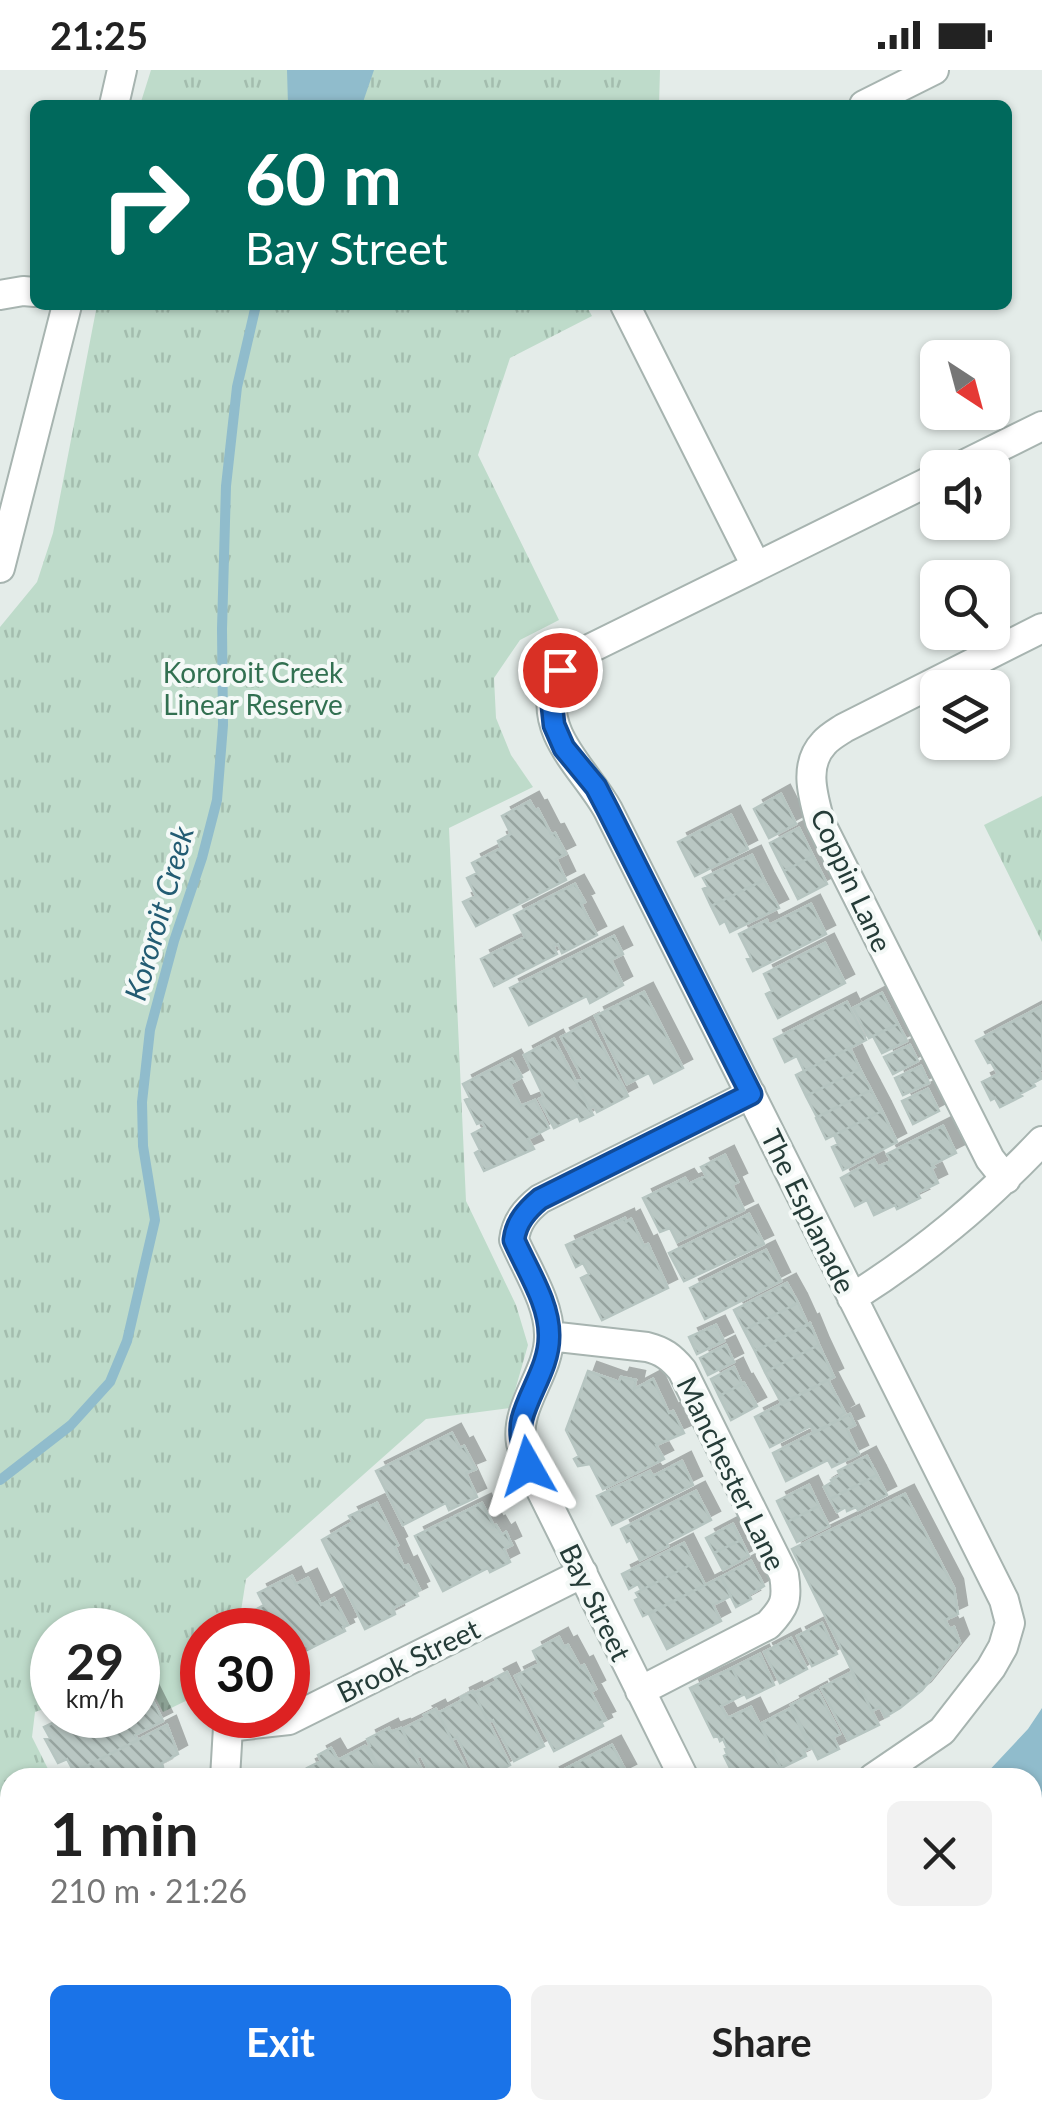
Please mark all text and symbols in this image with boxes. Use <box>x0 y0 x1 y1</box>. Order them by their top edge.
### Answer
text: 21:25 <box>50 12 148 58</box>
text: 60 m <box>245 136 402 220</box>
icon: right <box>80 140 210 270</box>
text: Bay Street <box>245 221 448 275</box>
north arrow <box>920 340 1010 430</box>
map controls <box>920 340 1010 760</box>
button: sound <box>920 450 1010 540</box>
button: search <box>920 560 1010 650</box>
pin <box>518 628 603 713</box>
icon: arrive <box>533 643 588 698</box>
park label: Kororoit Creek Linear Reserve <box>163 655 344 721</box>
button: layers <box>920 670 1010 760</box>
street label: Coppin Lane <box>804 803 900 957</box>
water label: Kororoit Creek <box>116 821 200 1004</box>
street label: The Esplanade <box>755 1123 863 1299</box>
street label: Manchester Lane <box>670 1371 794 1575</box>
position arrow <box>476 1414 580 1518</box>
street label: Bay Street <box>553 1538 639 1666</box>
speed limit sign: 30 <box>180 1608 310 1738</box>
street label: Brook Street <box>331 1611 485 1709</box>
text: 29 <box>66 1631 124 1691</box>
text: km/h <box>66 1683 124 1713</box>
text: 1 min <box>50 1797 199 1869</box>
button: close <box>887 1801 992 1906</box>
text: 210 m · 21:26 <box>50 1871 247 1910</box>
button: Exit <box>50 1985 511 2100</box>
button: Share <box>531 1985 992 2100</box>

